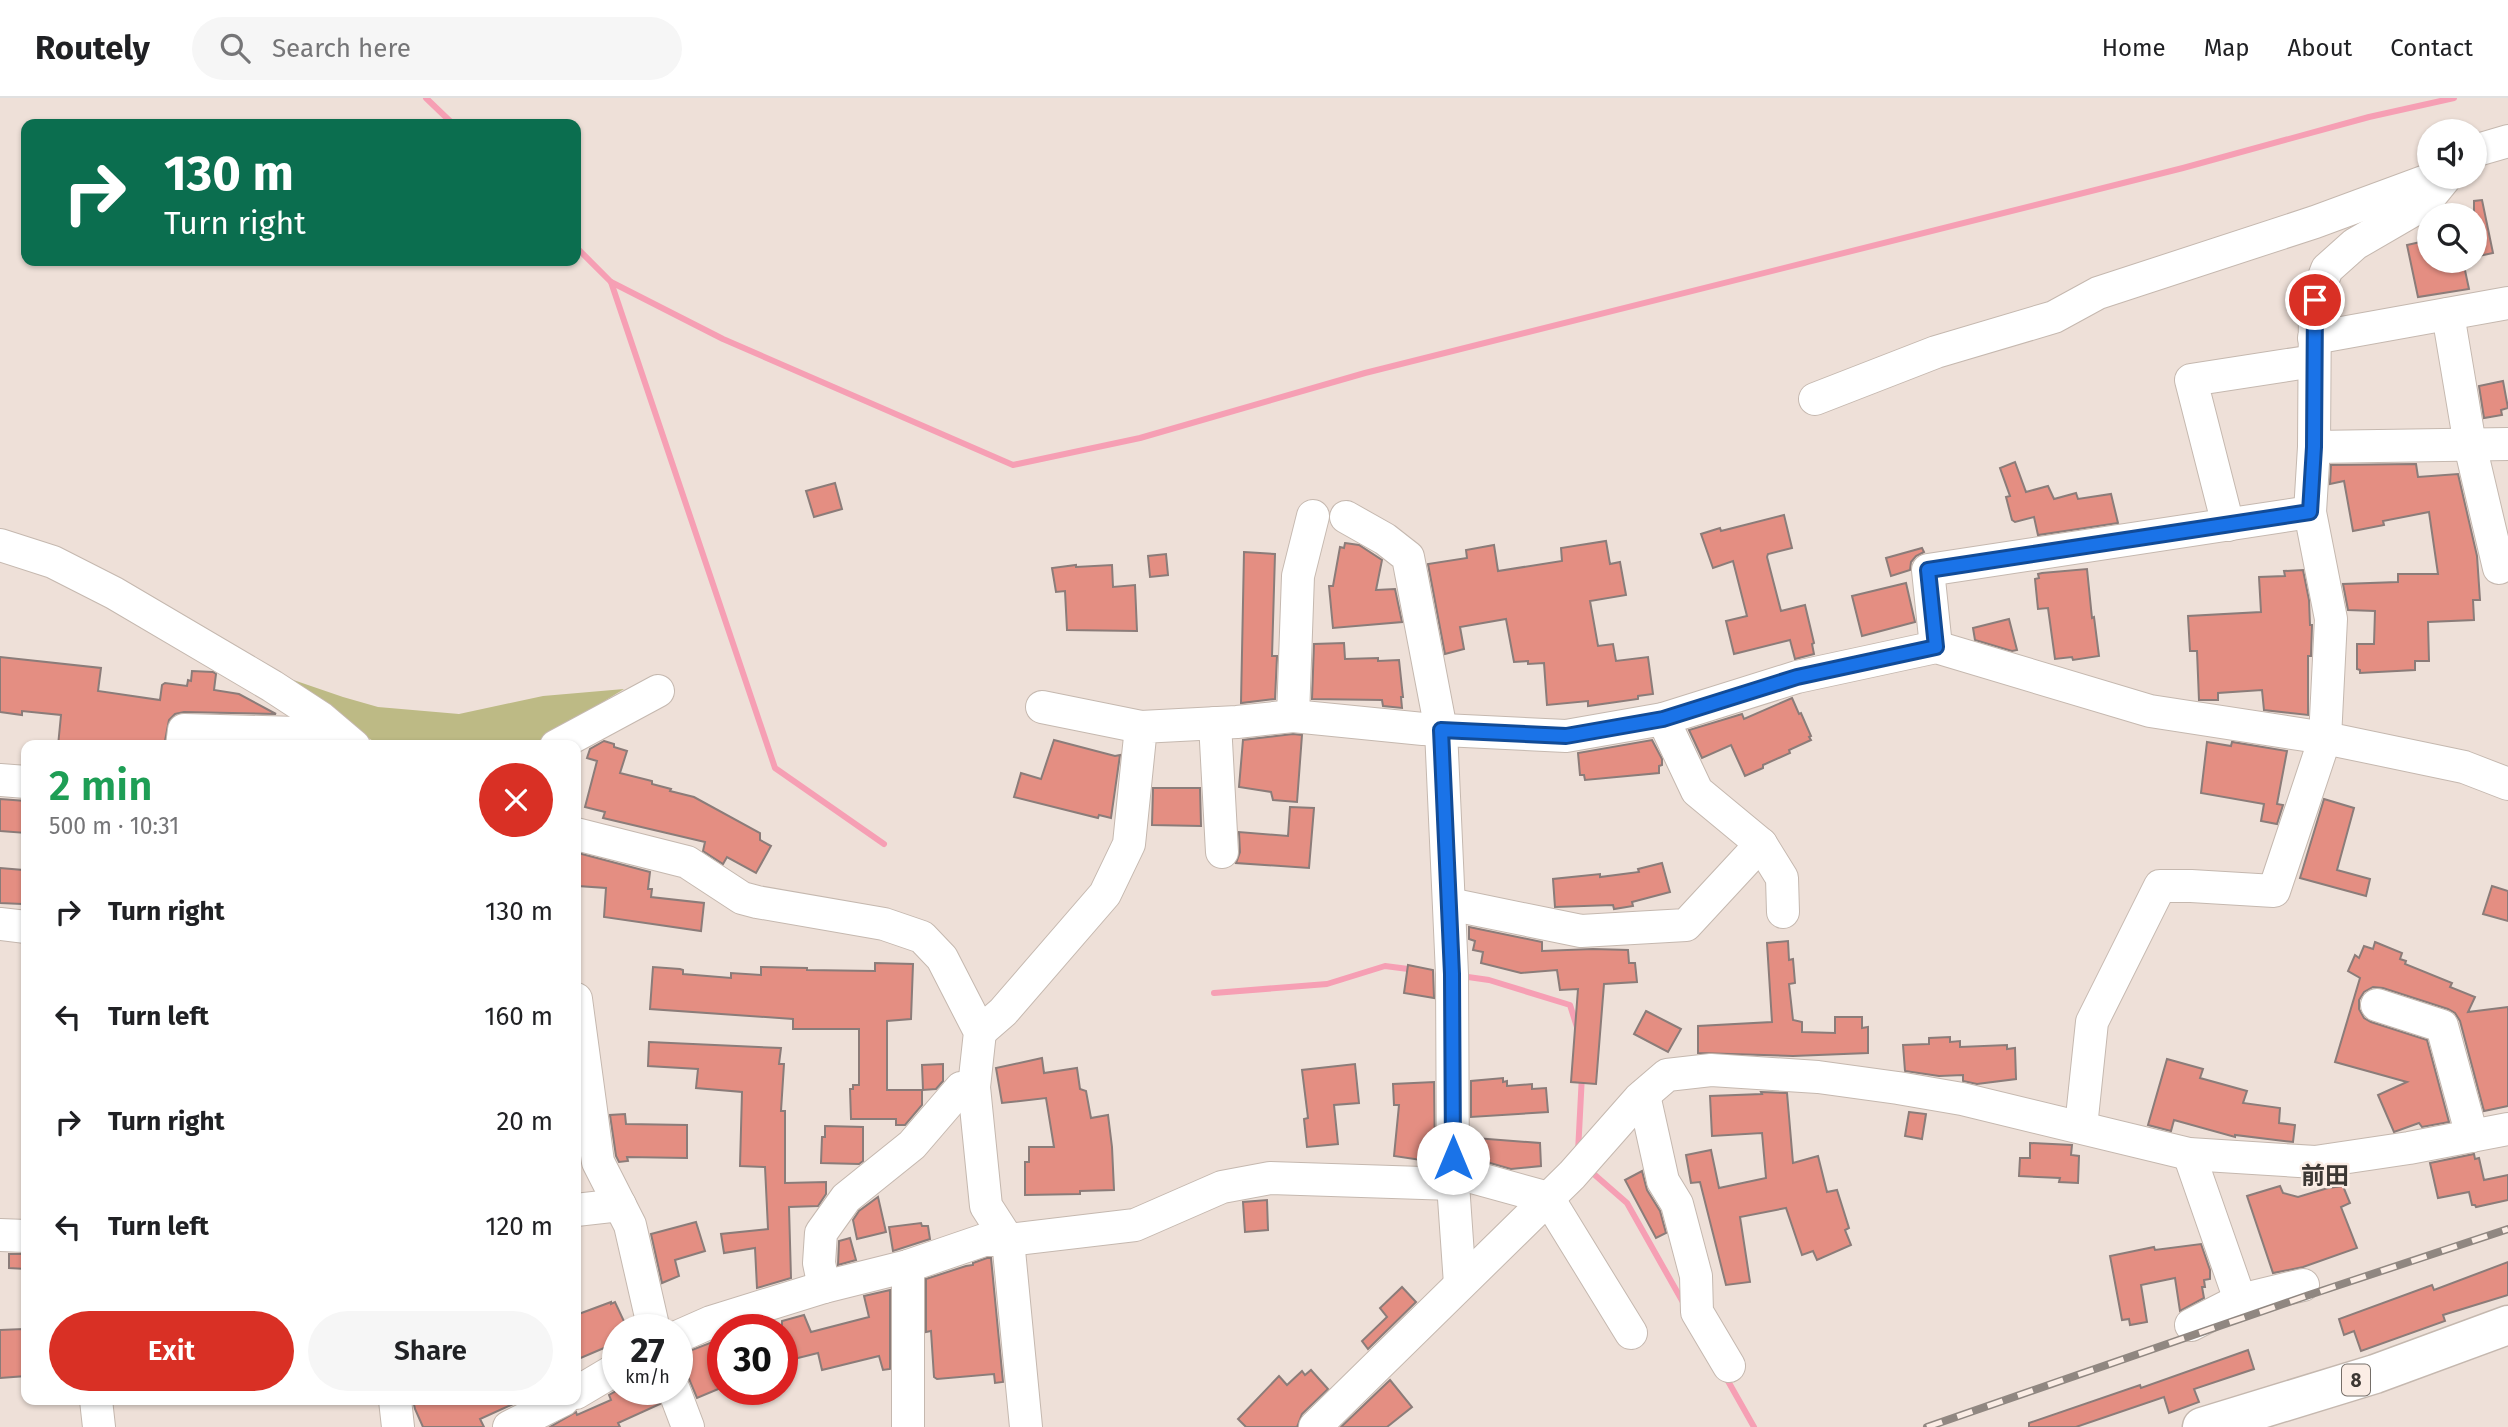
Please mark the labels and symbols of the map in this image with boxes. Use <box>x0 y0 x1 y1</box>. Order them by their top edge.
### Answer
pin <box>2285 270 2345 330</box>
position arrow <box>1416 1121 1490 1195</box>
district label: 前田 <box>2301 1162 2349 1190</box>
speed limit sign: 30 <box>707 1314 798 1405</box>
road number: 8 <box>2342 1364 2370 1396</box>

